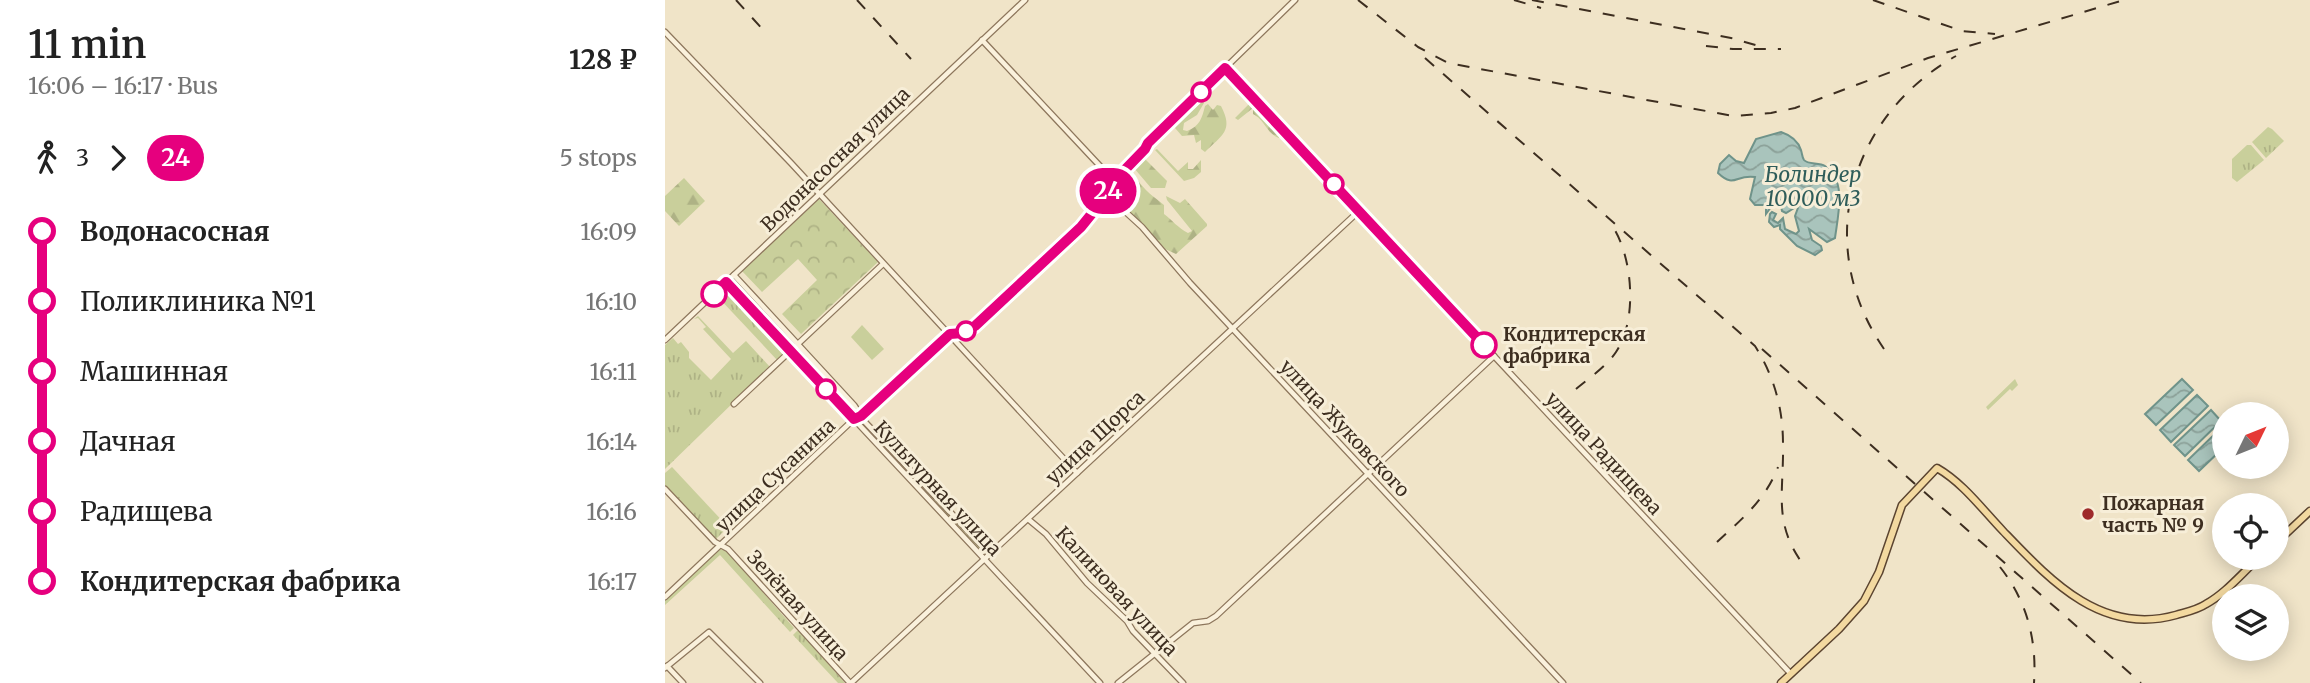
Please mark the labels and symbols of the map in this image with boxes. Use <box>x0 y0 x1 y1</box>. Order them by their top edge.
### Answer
street label: Водонасосная улица <box>756 82 914 236</box>
unlabelled marker <box>1191 82 1211 102</box>
water label: Болиндер 10000 м3 <box>1765 161 1861 212</box>
line badge: 24 <box>1077 168 1139 214</box>
unlabelled marker <box>1324 174 1344 194</box>
unlabelled marker <box>701 281 727 307</box>
unlabelled marker <box>956 321 976 341</box>
place label: Кондитерская фабрика <box>1503 322 1646 368</box>
marker: Кондитерская фабрика <box>1471 332 1497 358</box>
street label: улица Жуковского <box>1275 354 1415 502</box>
unlabelled marker <box>816 379 836 399</box>
street label: улица Щорса <box>1041 385 1149 489</box>
street label: улица Радищева <box>1541 386 1667 520</box>
north arrow <box>2212 402 2289 480</box>
street label: улица Сусанина <box>710 413 840 537</box>
street label: Культурная улица <box>869 415 1007 561</box>
place label: Пожарная часть № 9 <box>2102 491 2204 537</box>
marker: Пожарная часть № 9 <box>2080 506 2096 522</box>
street label: Калиновая улица <box>1051 521 1183 661</box>
street label: Зелёная улица <box>742 545 854 665</box>

